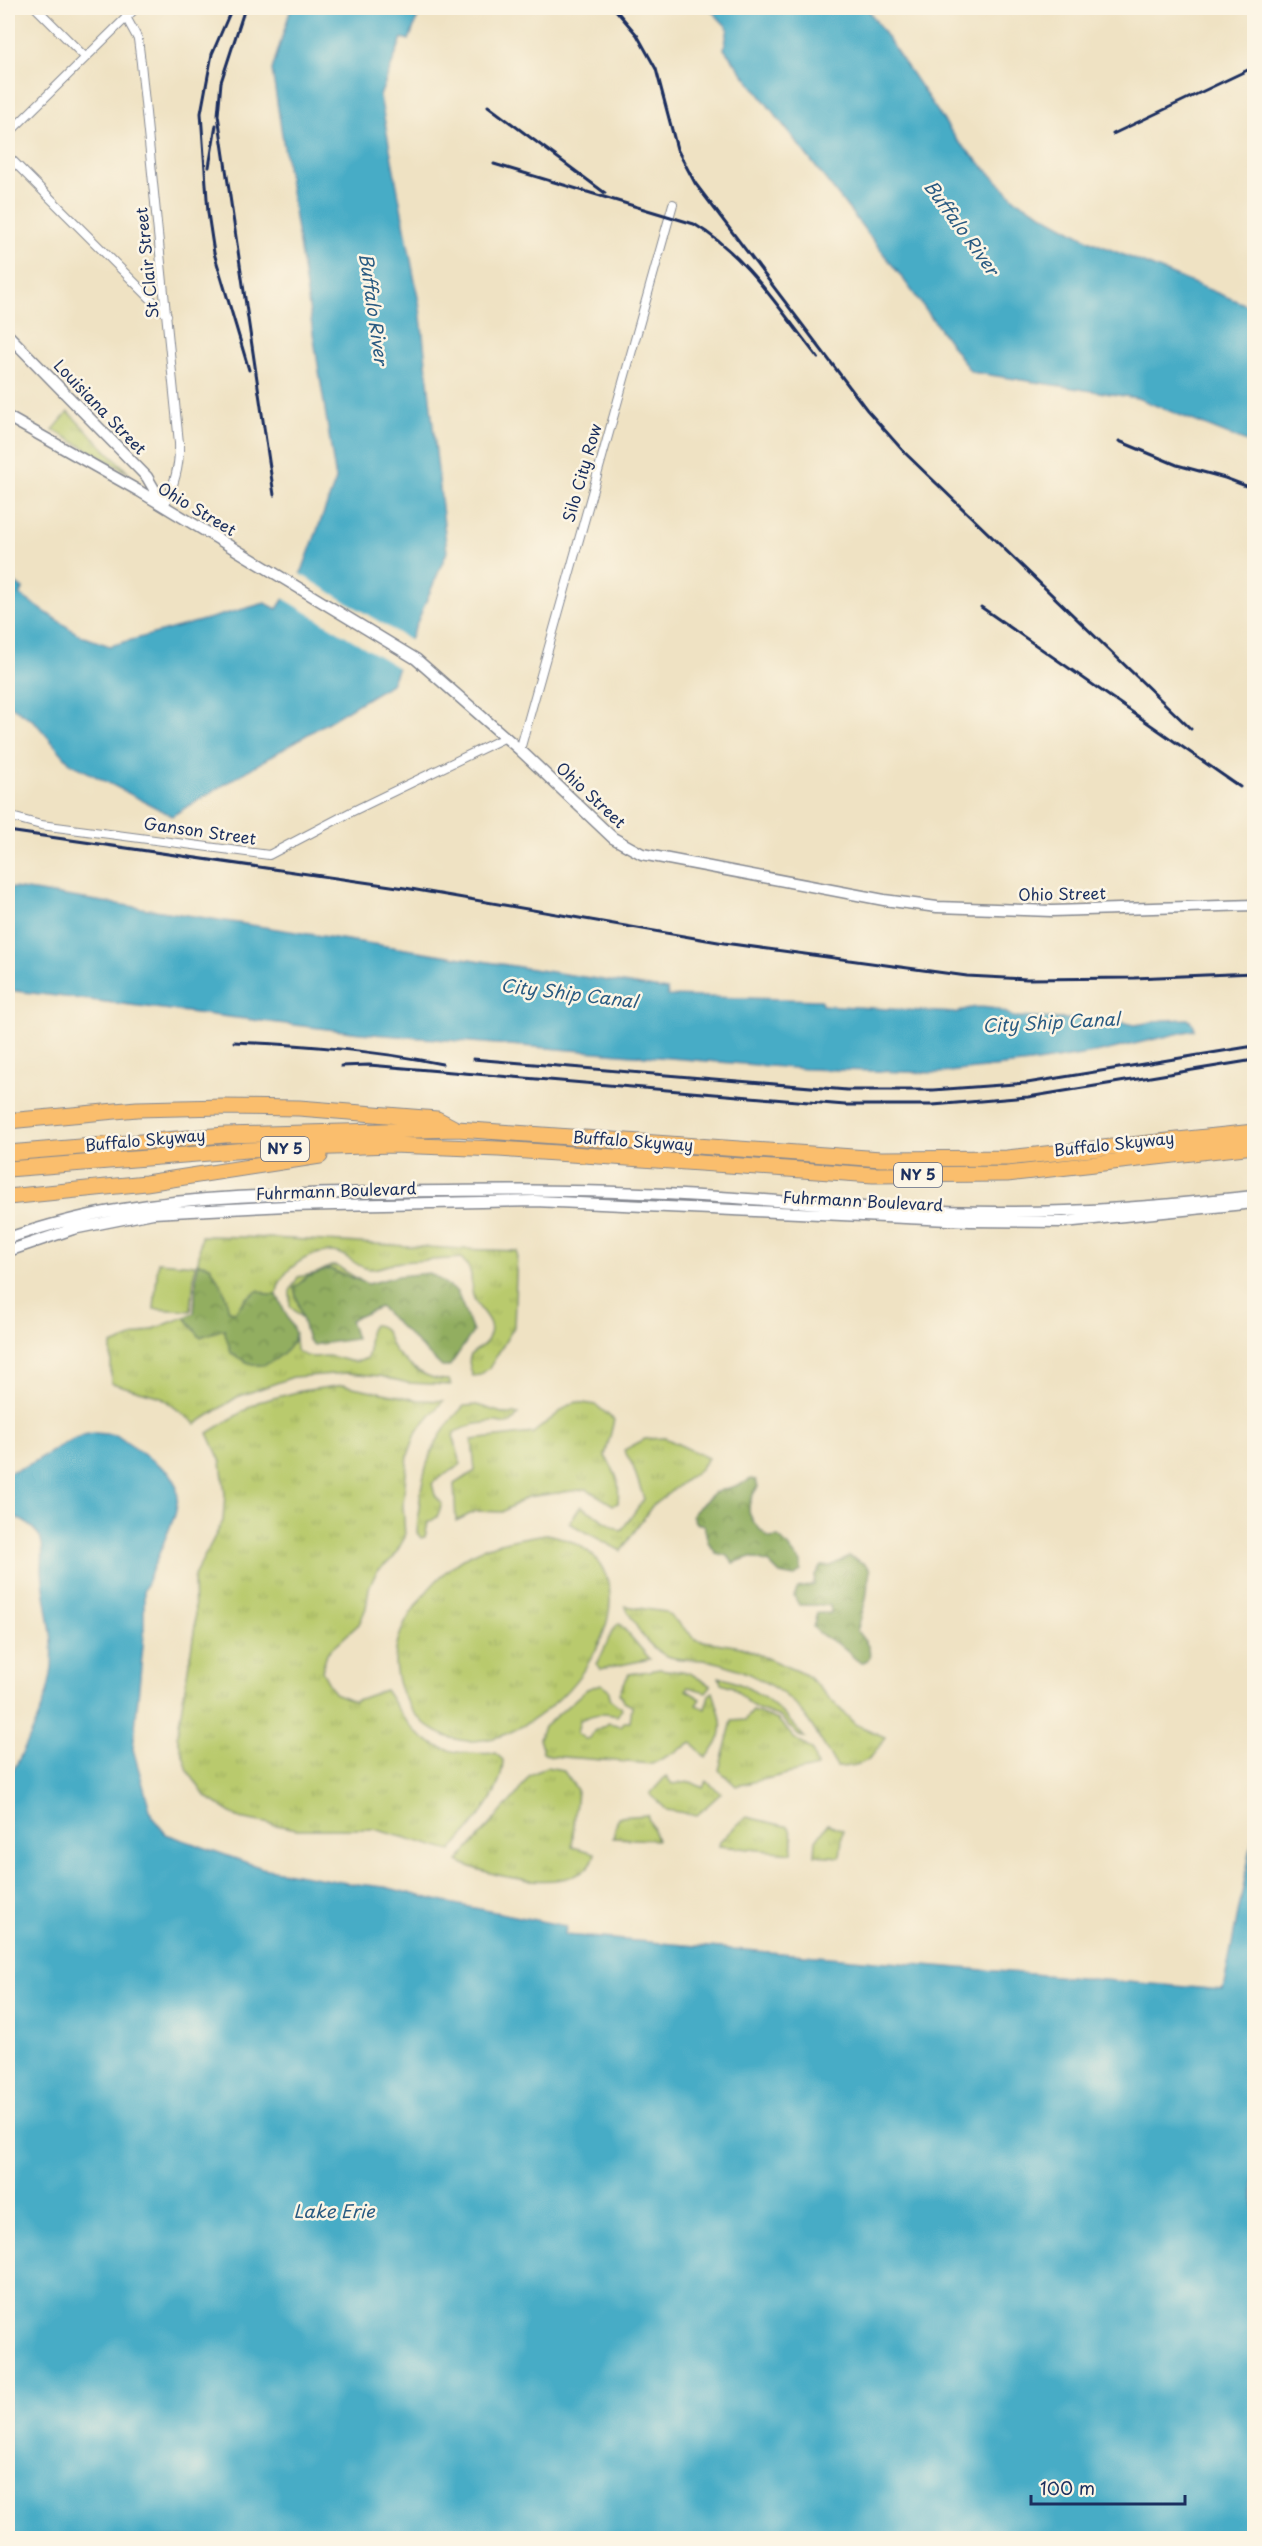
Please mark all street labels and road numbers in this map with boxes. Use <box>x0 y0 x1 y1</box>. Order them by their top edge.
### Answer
street label: St Clair Street <box>128 206 164 320</box>
street label: Louisiana Street <box>49 353 153 460</box>
street label: Silo City Row <box>555 420 607 525</box>
street label: Ohio Street <box>154 475 242 541</box>
street label: Ohio Street <box>551 756 632 833</box>
street label: Ganson Street <box>142 810 258 850</box>
street label: Ohio Street <box>1018 880 1107 906</box>
street label: Buffalo Skyway <box>84 1122 206 1156</box>
street label: Buffalo Skyway <box>572 1124 694 1156</box>
street label: Buffalo Skyway <box>1053 1125 1175 1161</box>
road number: NY 5 <box>261 1137 309 1161</box>
road number: NY 5 <box>894 1163 942 1187</box>
street label: Fuhrmann Boulevard <box>255 1175 417 1205</box>
street label: Fuhrmann Boulevard <box>782 1184 944 1216</box>

